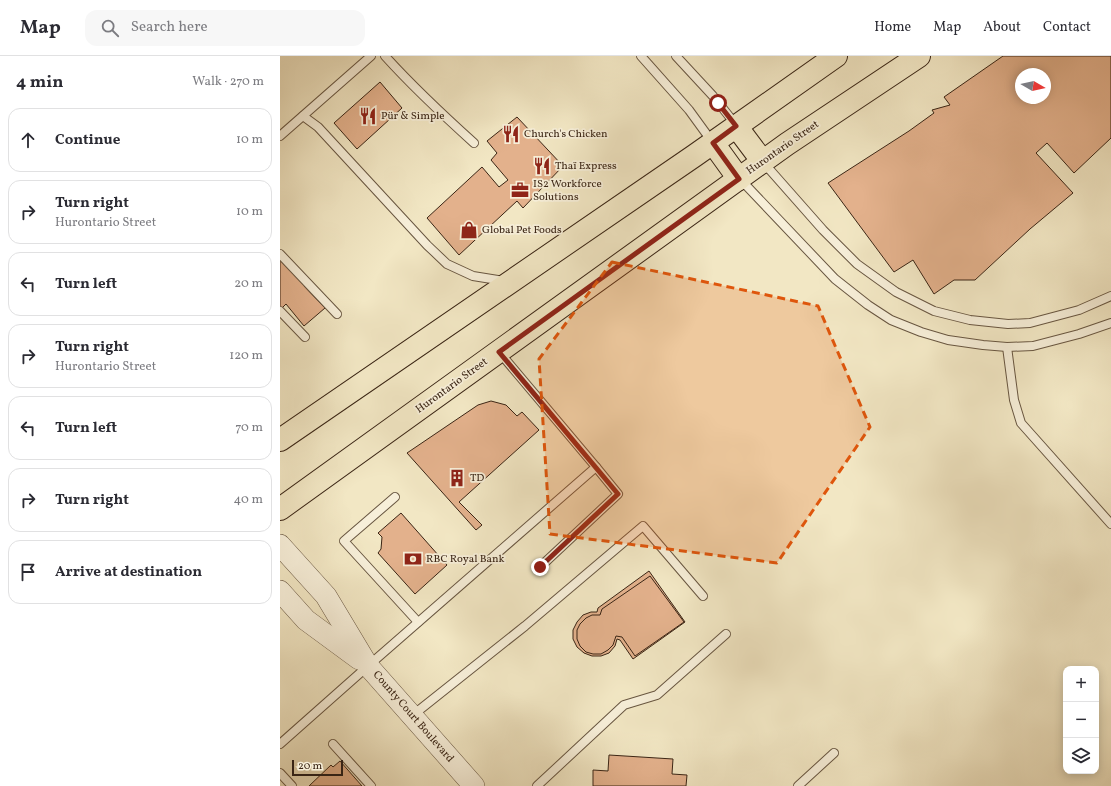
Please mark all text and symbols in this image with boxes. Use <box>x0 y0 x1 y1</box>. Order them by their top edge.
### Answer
search box <box>85 10 365 46</box>
text: Map <box>20 15 61 41</box>
icon: search <box>99 17 121 39</box>
text: Search here <box>131 17 208 38</box>
text: Home <box>874 18 911 37</box>
text: Map <box>933 18 961 37</box>
text: About <box>983 18 1021 37</box>
text: Contact <box>1043 18 1091 37</box>
north arrow <box>1015 68 1051 104</box>
text: 4 min <box>16 71 63 94</box>
text: Walk · 270 m <box>192 73 264 91</box>
route start <box>709 94 727 112</box>
restaurant icon: Pür & Simple <box>358 106 378 126</box>
place label: Pür & Simple <box>381 109 445 124</box>
street label: Hurontario Street <box>744 117 822 179</box>
restaurant icon: Church's Chicken <box>501 124 521 144</box>
place label: Church's Chicken <box>524 127 608 142</box>
icon: ahead <box>17 129 39 151</box>
text: Continue <box>55 130 120 151</box>
text: 10 m <box>236 131 263 149</box>
restaurant icon: Thaï Express <box>532 156 552 176</box>
place label: Thaï Express <box>555 159 617 174</box>
place label: IS2 Workforce Solutions <box>533 177 602 205</box>
office icon: IS2 Workforce Solutions <box>510 180 530 200</box>
text: Turn right <box>55 193 129 214</box>
icon: right <box>17 201 39 223</box>
text: 10 m <box>236 203 263 221</box>
text: Hurontario Street <box>55 214 156 232</box>
shop icon: Global Pet Foods <box>459 220 479 240</box>
place label: Global Pet Foods <box>482 223 562 238</box>
icon: left <box>17 273 39 295</box>
text: Turn left <box>55 274 117 295</box>
text: 20 m <box>234 275 263 293</box>
text: Turn right <box>55 337 129 358</box>
icon: right <box>17 345 39 367</box>
text: 120 m <box>229 347 263 365</box>
street label: Hurontario Street <box>413 355 491 417</box>
text: Hurontario Street <box>55 358 156 376</box>
icon: left <box>17 417 39 439</box>
text: Turn left <box>55 418 117 439</box>
text: 70 m <box>235 419 263 437</box>
building icon: TD <box>447 468 467 488</box>
place label: TD <box>470 471 484 486</box>
icon: right <box>17 489 39 511</box>
text: Turn right <box>55 490 129 511</box>
text: 40 m <box>234 491 263 509</box>
bank icon: RBC Royal Bank <box>403 549 423 569</box>
place label: RBC Royal Bank <box>426 552 505 567</box>
route end <box>531 558 549 576</box>
icon: arrive <box>17 561 39 583</box>
text: Arrive at destination <box>55 562 202 583</box>
map controls <box>1063 666 1099 774</box>
button: + <box>1063 666 1099 702</box>
street label: County Court Boulevard <box>369 668 457 766</box>
button: − <box>1063 702 1099 738</box>
button: layers <box>1063 738 1099 774</box>
scale bar <box>292 758 343 777</box>
text: 20 m <box>298 759 322 774</box>

